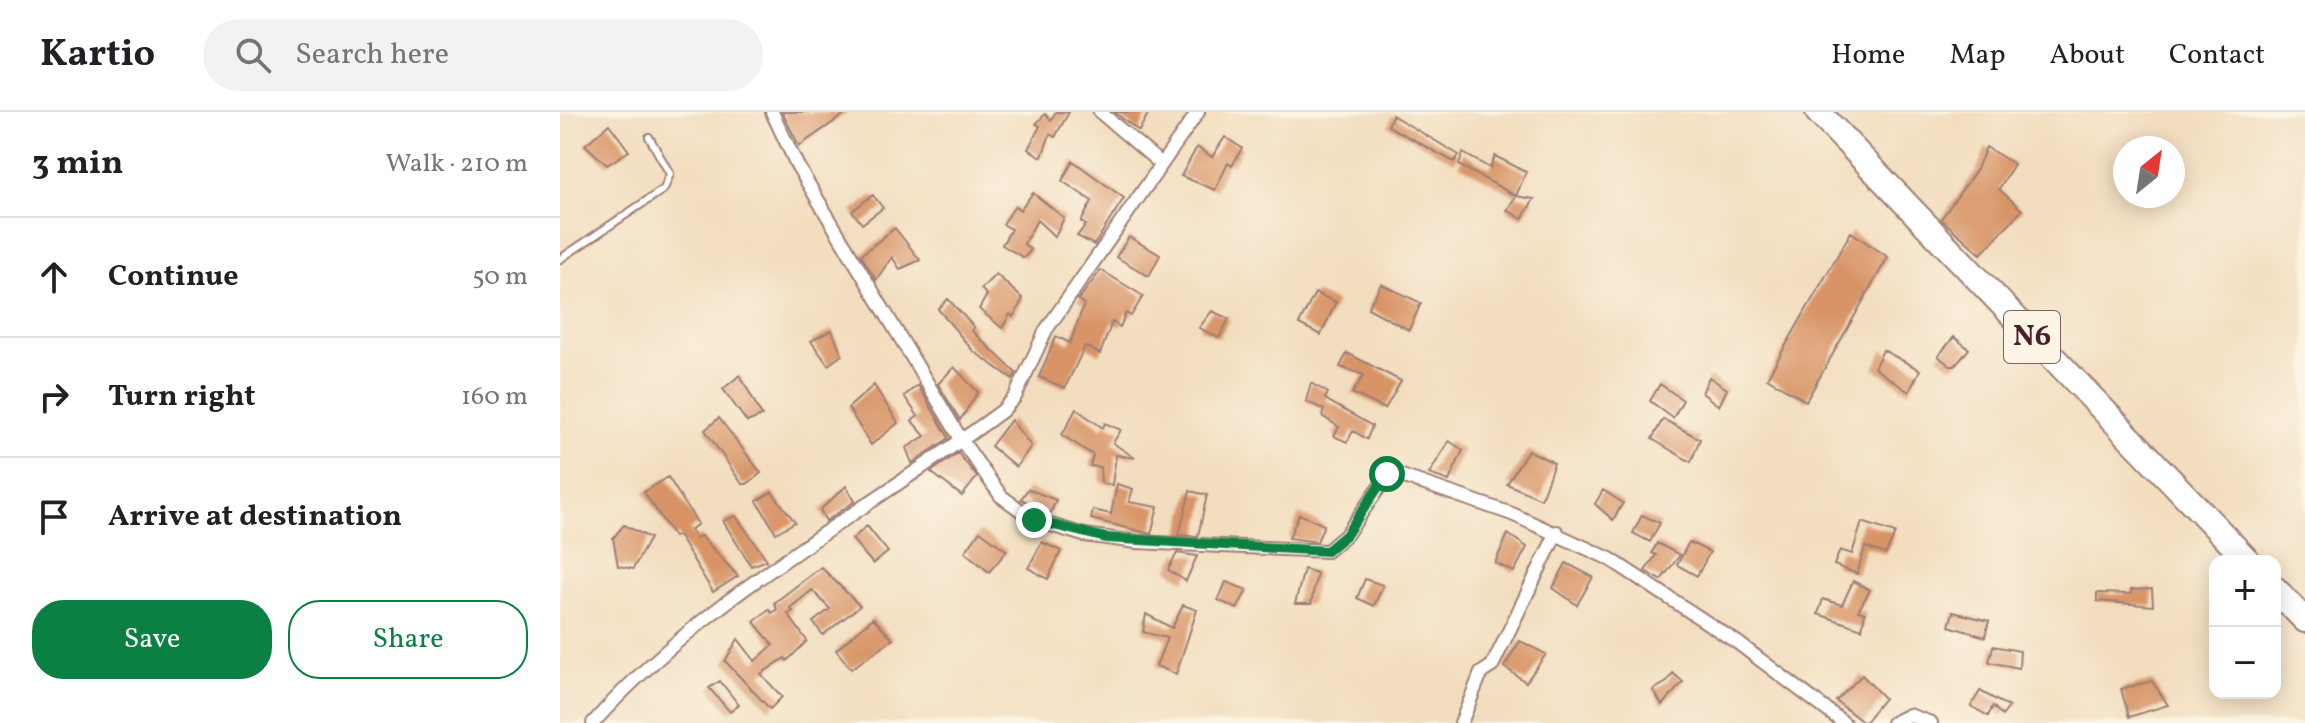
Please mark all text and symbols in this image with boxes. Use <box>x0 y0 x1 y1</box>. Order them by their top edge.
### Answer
search box <box>203 19 763 91</box>
text: Kartio <box>40 29 155 82</box>
icon: search <box>231 33 275 77</box>
text: Search here <box>295 34 449 76</box>
text: Home <box>1831 36 1905 75</box>
text: Map <box>1949 36 2005 75</box>
text: About <box>2049 36 2125 75</box>
text: Contact <box>2169 36 2265 75</box>
north arrow <box>2113 136 2185 208</box>
text: 3 min <box>32 141 123 188</box>
text: Walk · 210 m <box>385 146 528 182</box>
icon: ahead <box>32 255 76 299</box>
text: Continue <box>108 256 239 298</box>
text: 50 m <box>472 259 528 295</box>
road number: N6 <box>2004 311 2060 363</box>
icon: right <box>32 375 76 419</box>
text: Turn right <box>108 376 256 418</box>
text: 160 m <box>461 379 528 415</box>
route start <box>1369 456 1405 492</box>
icon: arrive <box>32 495 76 539</box>
text: Arrive at destination <box>108 496 402 538</box>
route end <box>1016 502 1052 538</box>
map controls <box>2209 555 2281 699</box>
button: + <box>2209 555 2281 627</box>
button: Save <box>32 600 272 679</box>
button: Share <box>288 600 528 679</box>
button: − <box>2209 627 2281 699</box>

